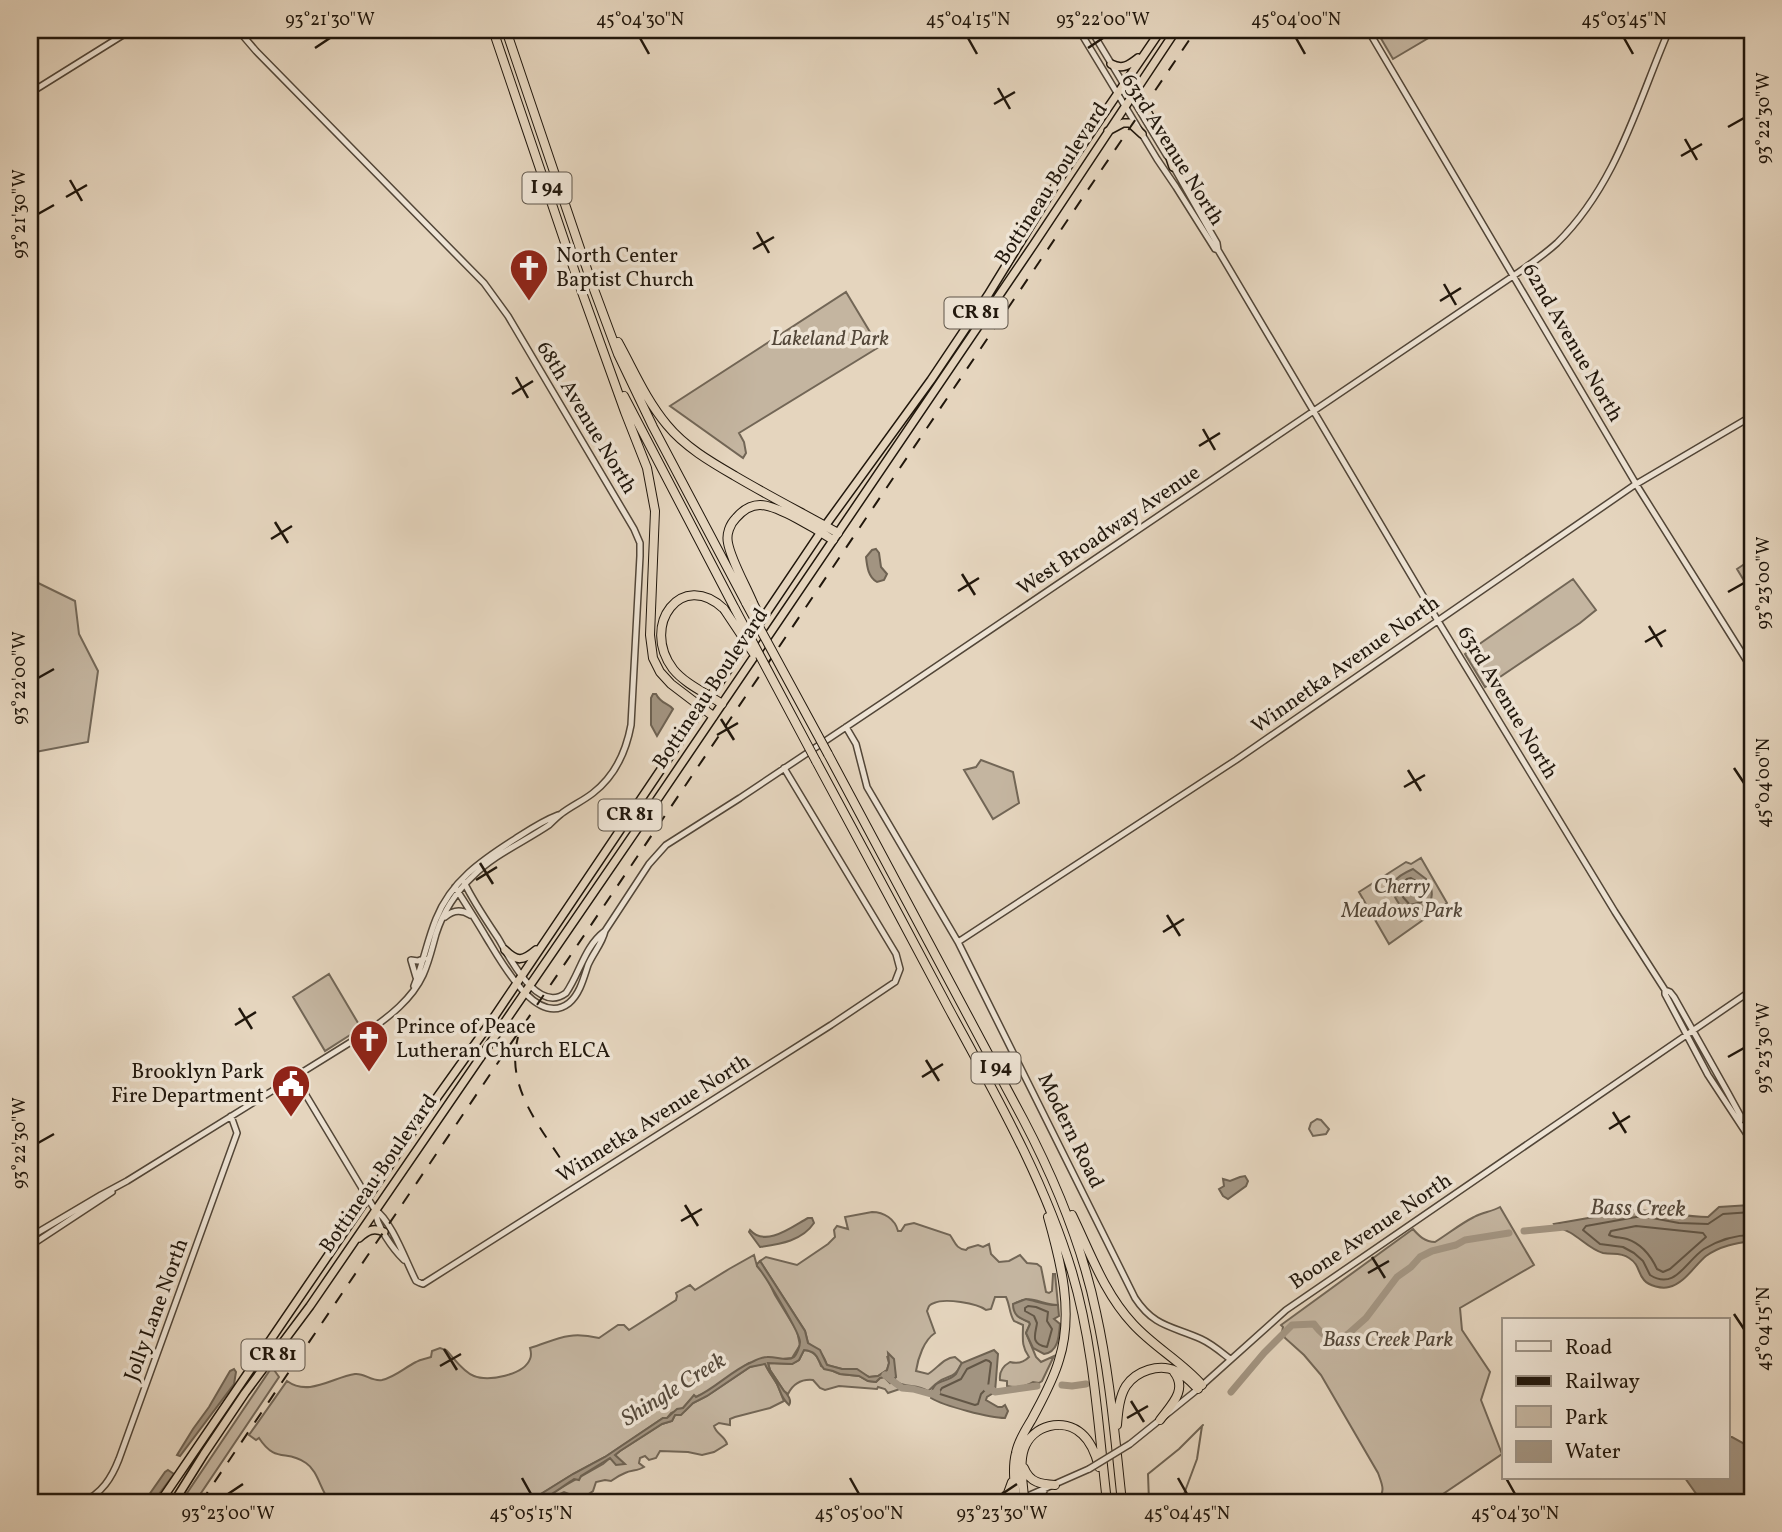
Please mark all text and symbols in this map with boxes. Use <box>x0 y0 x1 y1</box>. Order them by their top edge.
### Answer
text: 93°21'30"W <box>285 8 375 33</box>
text: 45°04'30"N <box>596 8 684 33</box>
text: 45°04'15"N <box>926 8 1010 33</box>
text: 93°22'00"W <box>1056 8 1150 33</box>
text: 45°04'00"N <box>1251 8 1341 33</box>
text: 45°03'45"N <box>1581 8 1667 33</box>
street label: 63rd Avenue North <box>1114 68 1230 232</box>
text: 93°22'30"W <box>1752 72 1777 164</box>
street label: Bottineau Boulevard <box>989 97 1115 271</box>
text: 93°21'30"W <box>8 169 33 259</box>
road number: I 94 <box>522 172 572 204</box>
place label: North Center Baptist Church <box>556 242 694 295</box>
church icon: North Center Baptist Church <box>508 247 550 302</box>
street label: 62nd Avenue North <box>1515 258 1629 428</box>
road number: CR 81 <box>944 298 1007 328</box>
park label: Lakeland Park <box>771 325 889 354</box>
street label: 68th Avenue North <box>529 336 643 500</box>
street label: West Broadway Avenue <box>1012 459 1206 603</box>
text: 93°23'00"W <box>1752 536 1777 630</box>
street label: Winnetka Avenue North <box>1246 589 1446 741</box>
street label: Bottineau Boulevard <box>646 603 776 775</box>
street label: 63rd Avenue North <box>1450 621 1564 785</box>
text: 93°22'00"W <box>8 631 33 725</box>
text: 45°04'00"N <box>1752 738 1777 828</box>
road number: CR 81 <box>598 800 662 830</box>
park label: Cherry Meadows Park <box>1340 873 1463 926</box>
text: 93°23'30"W <box>1752 1002 1777 1094</box>
place label: Prince of Peace Lutheran Church ELCA <box>396 1013 611 1066</box>
church icon: Prince of Peace Lutheran Church ELCA <box>348 1018 390 1073</box>
street label: Winnetka Avenue North <box>552 1047 756 1191</box>
road number: I 94 <box>972 1052 1020 1084</box>
place label: Brooklyn Park Fire Department <box>111 1058 265 1111</box>
public building icon: Brooklyn Park Fire Department <box>270 1063 312 1118</box>
street label: Modern Road <box>1030 1068 1110 1194</box>
street label: Bottineau Boulevard <box>313 1089 445 1259</box>
text: 93°22'30"W <box>8 1097 33 1189</box>
street label: Boone Avenue North <box>1284 1167 1458 1297</box>
water label: Bass Creek <box>1590 1192 1686 1226</box>
street label: Jolly Lane North <box>118 1235 196 1385</box>
text: 45°04'15"N <box>1752 1287 1777 1371</box>
legend <box>1502 1318 1730 1480</box>
park label: Bass Creek Park <box>1323 1326 1454 1355</box>
text: Road <box>1565 1334 1612 1363</box>
road number: CR 81 <box>242 1340 304 1371</box>
water label: Shingle Creek <box>615 1345 733 1435</box>
text: Railway <box>1565 1368 1641 1397</box>
text: Park <box>1565 1404 1608 1433</box>
text: Water <box>1565 1438 1621 1467</box>
text: 93°23'00"W <box>181 1502 275 1527</box>
text: 45°05'15"N <box>489 1502 573 1527</box>
text: 45°05'00"N <box>815 1502 903 1527</box>
text: 93°23'30"W <box>956 1502 1048 1527</box>
text: 45°04'45"N <box>1144 1502 1230 1527</box>
text: 45°04'30"N <box>1471 1502 1559 1527</box>

